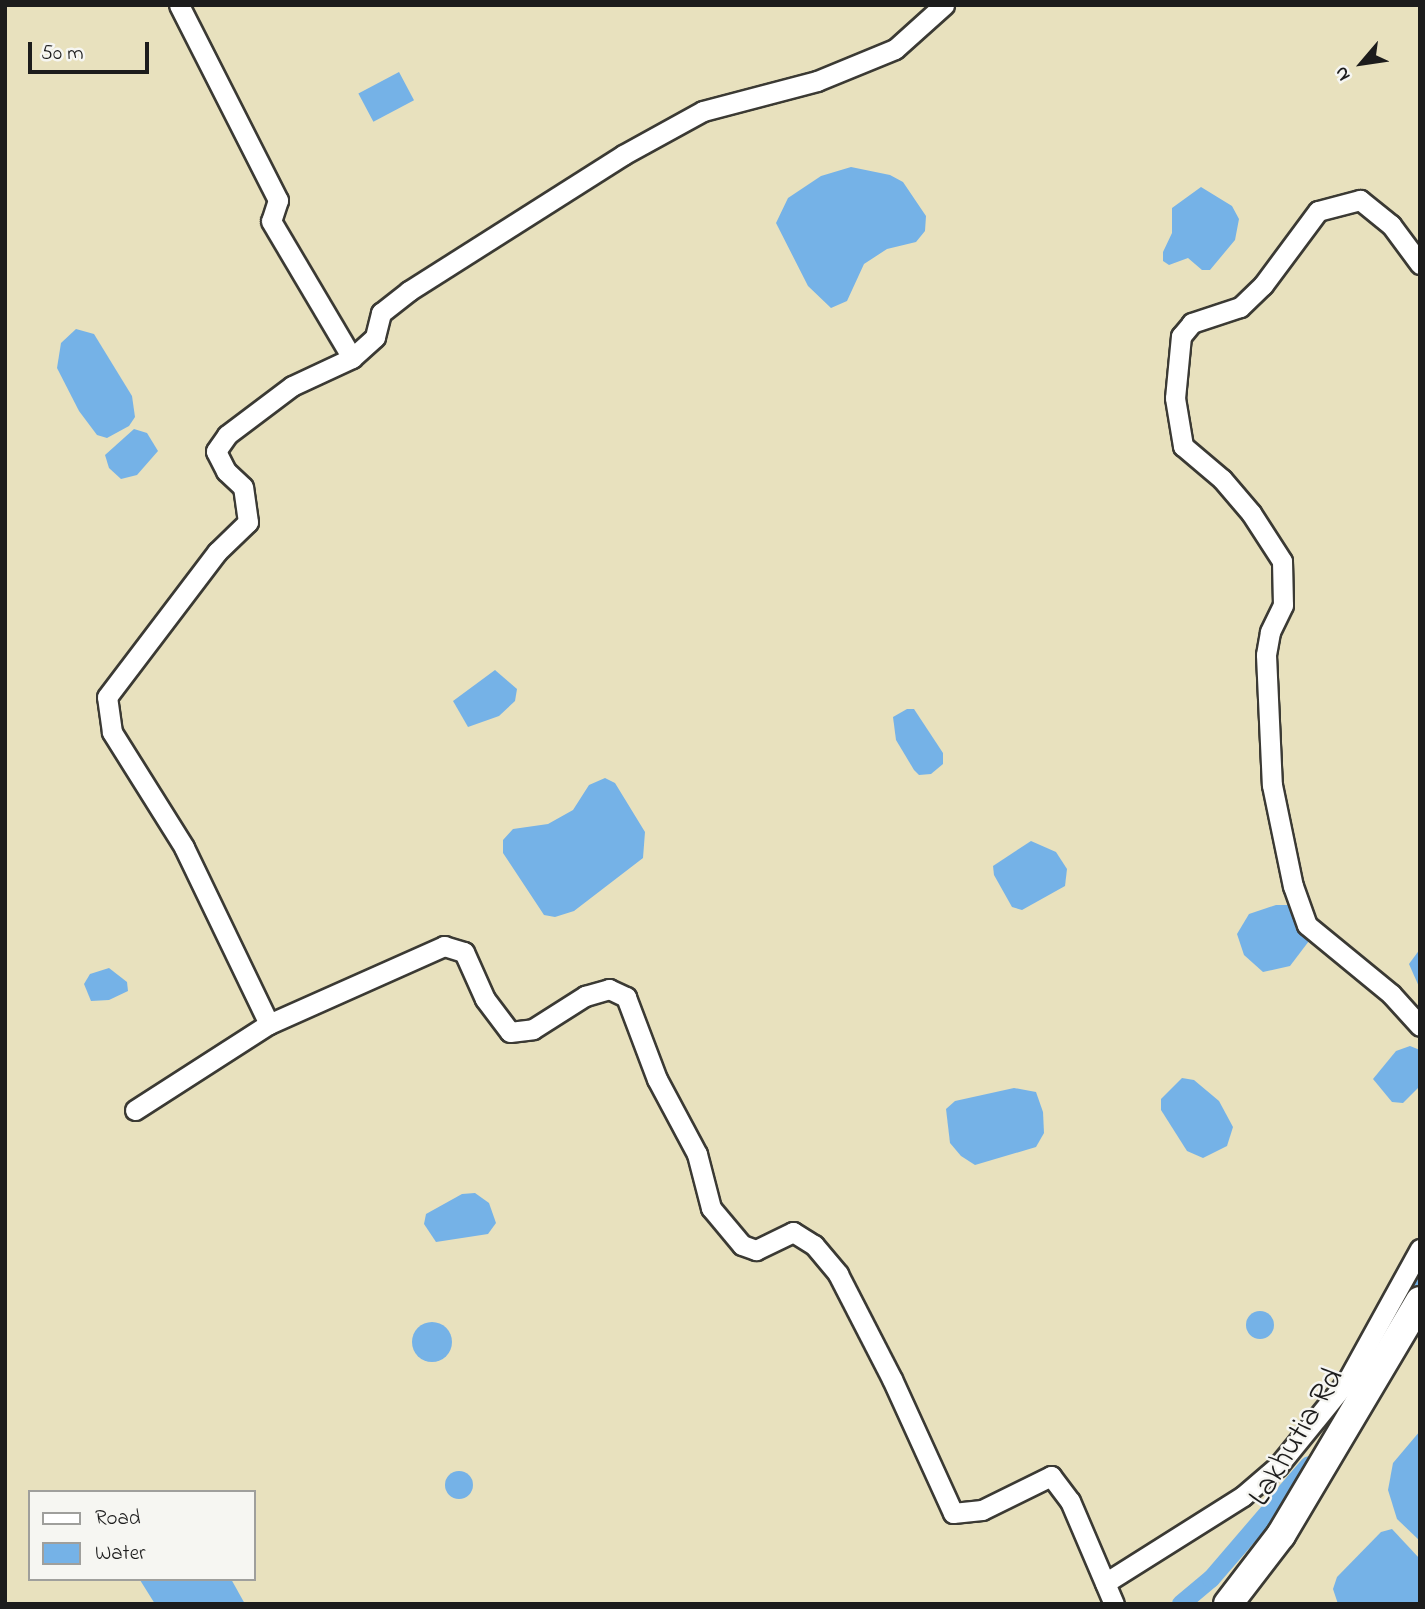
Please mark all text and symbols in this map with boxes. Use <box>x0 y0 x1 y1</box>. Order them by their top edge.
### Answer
scale bar <box>32 28 152 72</box>
north arrow <box>1327 28 1397 98</box>
text: 50 m <box>41 39 84 69</box>
text: N <box>1328 61 1358 86</box>
street label: Lakhutia Rd <box>1242 1362 1354 1514</box>
legend <box>28 1490 256 1581</box>
text: Road <box>95 1504 141 1534</box>
text: Water <box>95 1539 146 1569</box>

